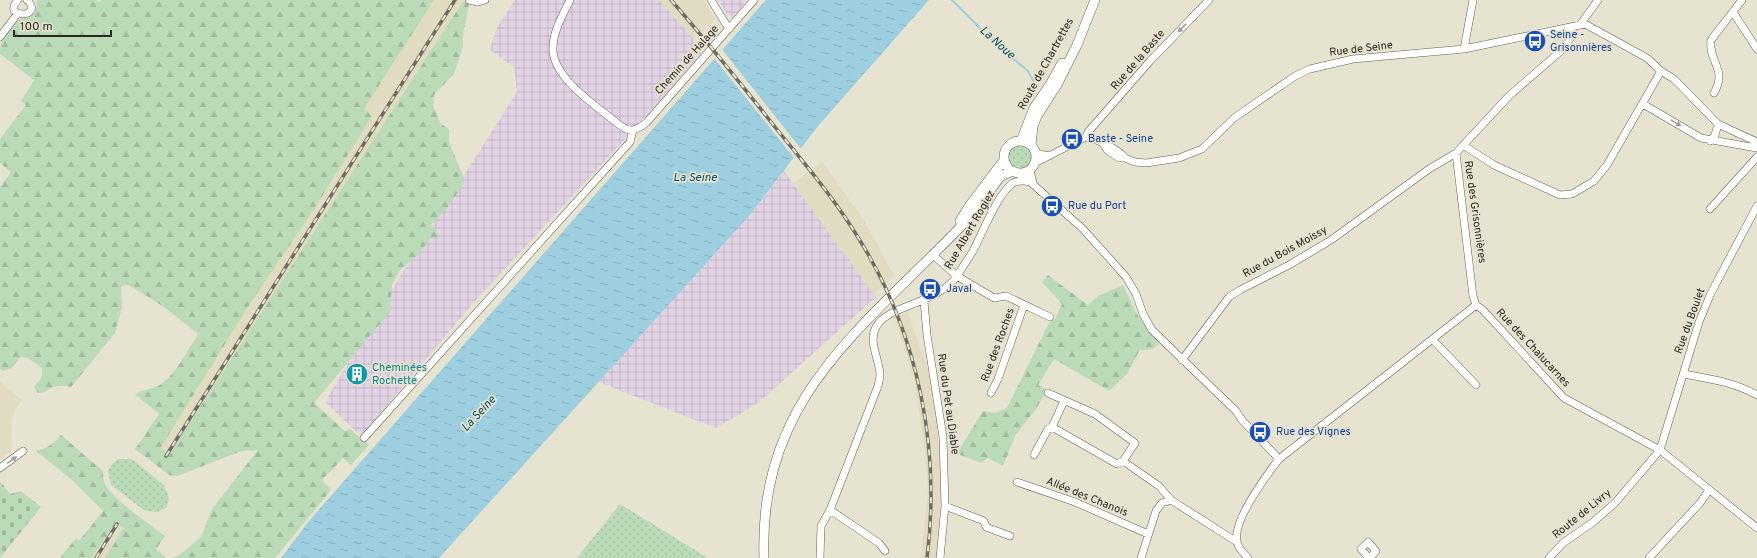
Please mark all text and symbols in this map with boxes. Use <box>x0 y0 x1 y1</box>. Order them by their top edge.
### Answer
scale bar <box>14 12 111 38</box>
street label: Route de Chartrettes <box>1015 16 1077 112</box>
text: 100 m <box>20 19 53 35</box>
street label: Chemin de Halage <box>652 22 722 98</box>
water label: La Noue <box>976 23 1019 64</box>
one-way arrow <box>1177 23 1187 32</box>
street label: Rue de la Baste <box>1108 27 1168 93</box>
bus stop icon: Seine - Grisonnières <box>1522 28 1548 54</box>
place label: Seine - Grisonnières <box>1550 28 1612 55</box>
street label: Rue de Seine <box>1328 38 1394 60</box>
one-way arrow <box>1670 120 1682 127</box>
bus stop icon: Baste - Seine <box>1059 126 1085 152</box>
place label: Baste - Seine <box>1088 132 1153 146</box>
street label: Rue des Grisonnières <box>1461 160 1489 264</box>
water label: La Seine <box>673 170 718 186</box>
street label: Rue Albert Rogiez <box>942 188 998 272</box>
bus stop icon: Rue du Port <box>1039 193 1065 219</box>
place label: Rue du Port <box>1068 199 1126 213</box>
street label: Rue du Bois Moissy <box>1240 223 1330 281</box>
bus stop icon: Javal <box>917 276 943 302</box>
place label: Javal <box>946 282 972 296</box>
street label: Rue du Boulet <box>1672 286 1708 356</box>
street label: Rue des Roches <box>978 306 1018 384</box>
street label: Rue des Chalucarnes <box>1493 306 1573 390</box>
street label: Rue du Pet au Diable <box>934 353 962 456</box>
building icon: Cheminées Rochette <box>344 361 370 387</box>
place label: Cheminées Rochette <box>372 361 427 388</box>
water label: La Seine <box>458 392 500 436</box>
bus stop icon: Rue des Vignes <box>1247 419 1273 445</box>
place label: Rue des Vignes <box>1276 425 1351 439</box>
one-way arrow <box>7 456 17 464</box>
street label: Allée des Chanois <box>1044 474 1130 520</box>
street label: Route de Livry <box>1550 486 1614 542</box>

